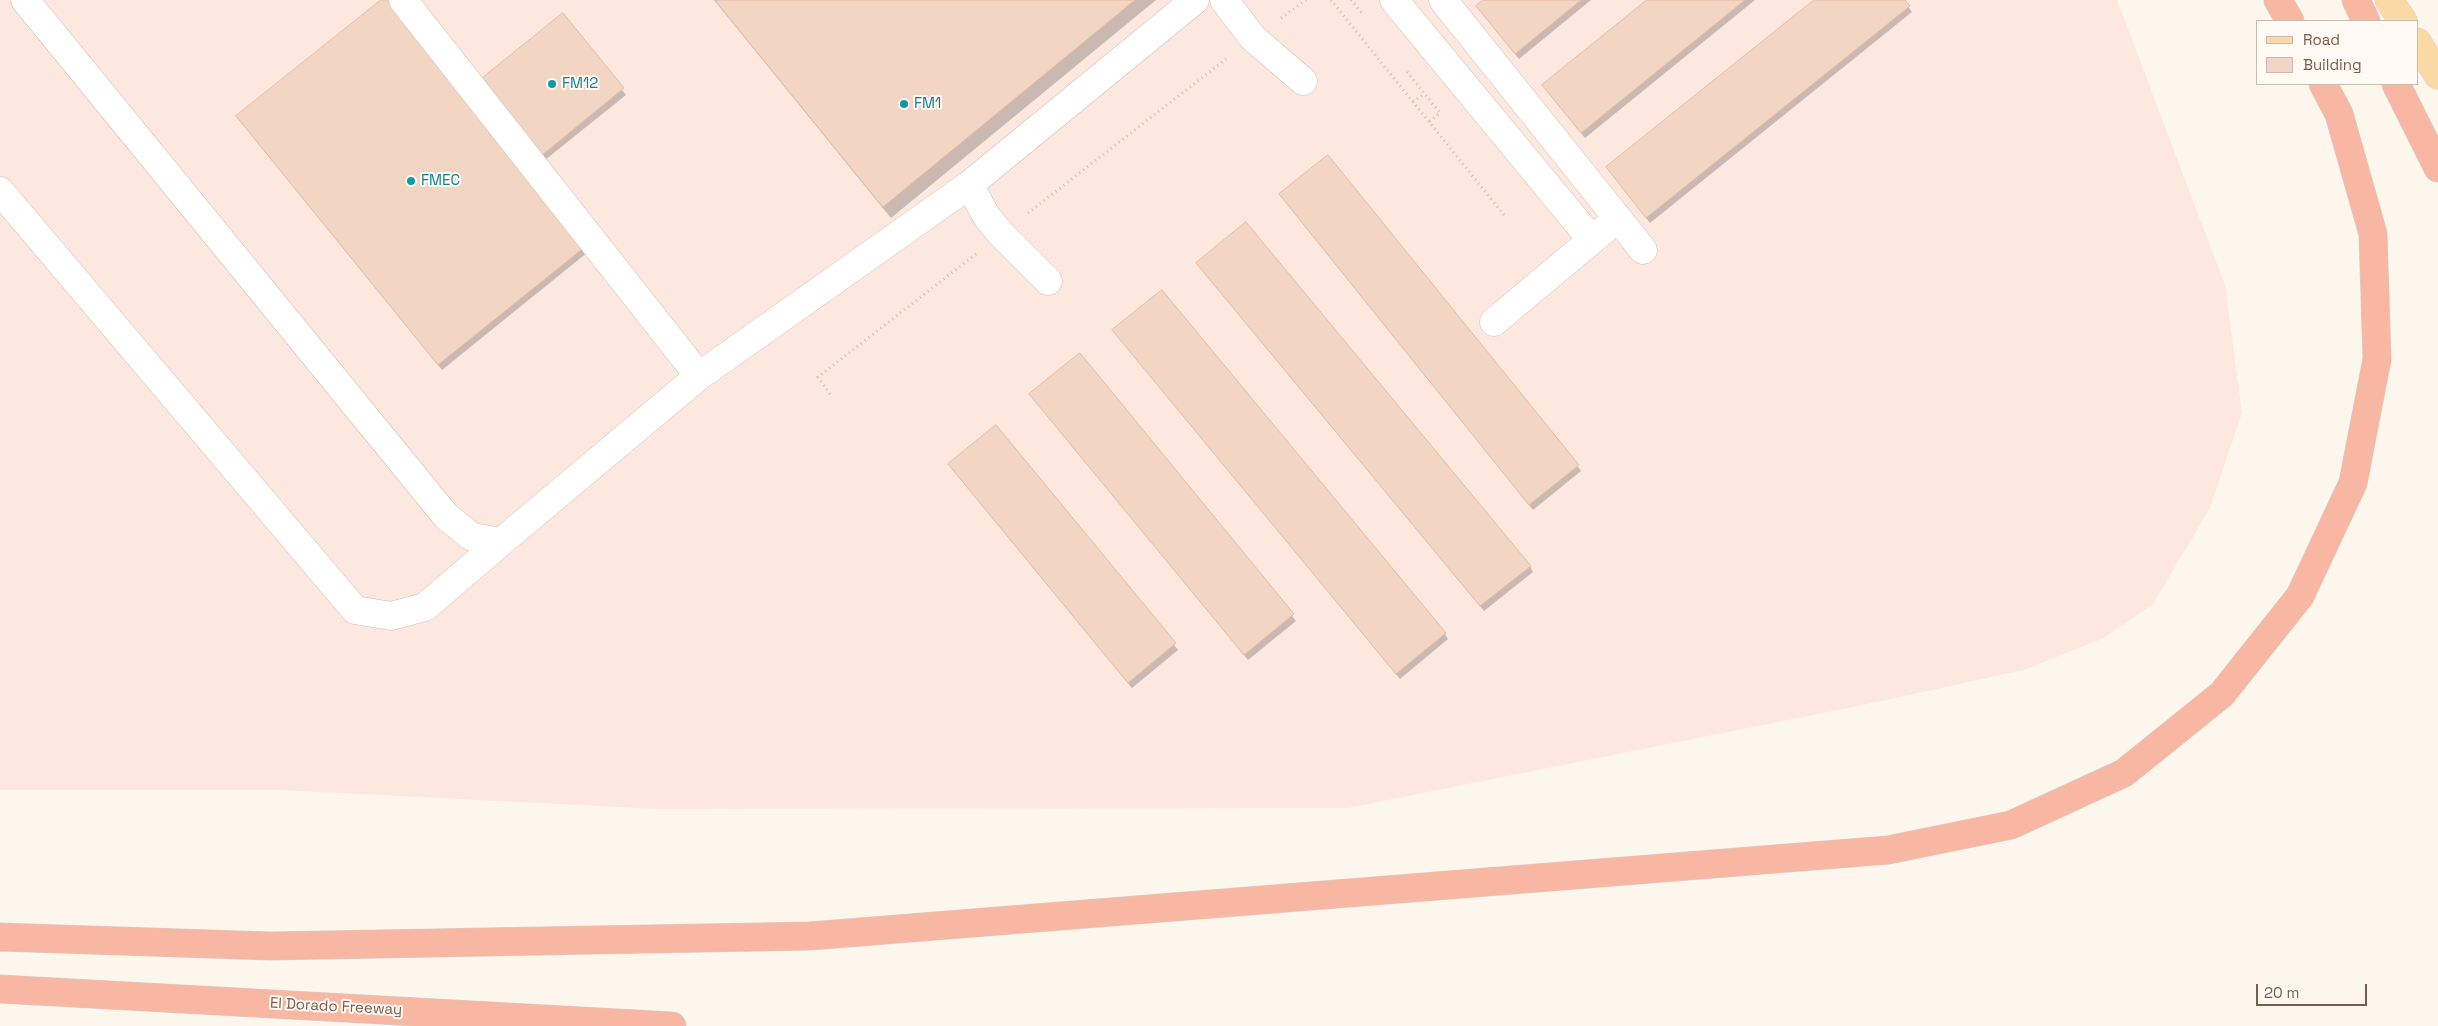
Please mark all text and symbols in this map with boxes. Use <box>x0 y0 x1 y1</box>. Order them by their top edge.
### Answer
legend <box>2256 20 2418 85</box>
text: Road <box>2303 30 2340 49</box>
text: Building <box>2303 55 2362 74</box>
place label: FM12 <box>562 75 598 93</box>
marker: FM12 <box>546 78 558 90</box>
place label: FM1 <box>914 95 941 113</box>
marker: FM1 <box>898 98 910 110</box>
place label: FMEC <box>421 172 460 190</box>
marker: FMEC <box>405 175 417 187</box>
scale bar <box>2258 974 2369 1006</box>
text: 20 m <box>2264 983 2299 1002</box>
street label: El Dorado Freeway <box>269 995 403 1019</box>

